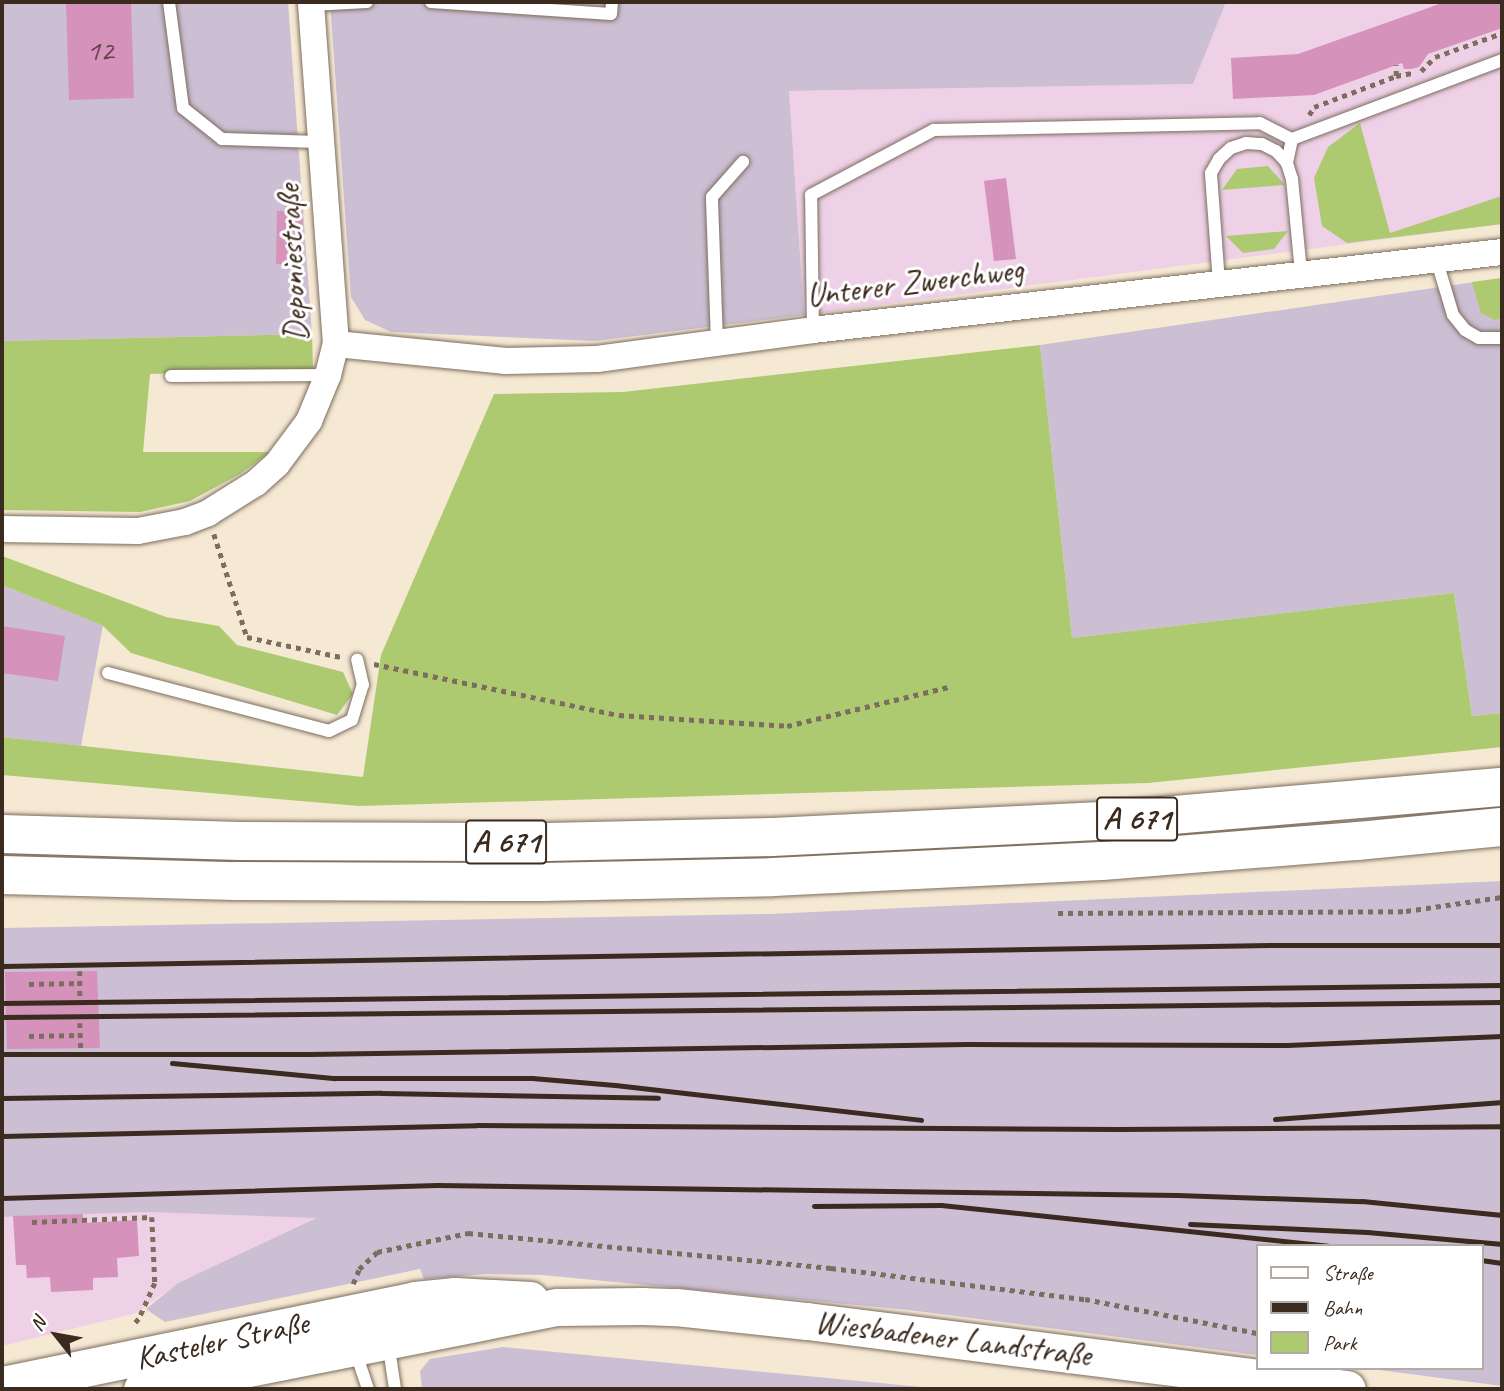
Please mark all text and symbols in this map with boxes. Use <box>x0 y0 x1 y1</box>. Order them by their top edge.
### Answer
house number: 12 <box>87 32 113 68</box>
street label: Deponiestraße <box>269 183 317 343</box>
street label: Unterer Zwerchweg <box>805 250 1025 316</box>
road number: A 671 <box>1095 790 1179 848</box>
road number: A 671 <box>464 814 548 870</box>
legend <box>1256 1244 1483 1370</box>
text: Straße <box>1323 1260 1373 1286</box>
text: Bahn <box>1323 1295 1362 1321</box>
north arrow <box>21 1300 91 1370</box>
street label: Wiesbadener Landstraße <box>813 1302 1093 1376</box>
street label: Kasteler Straße <box>132 1303 312 1379</box>
text: N <box>25 1313 51 1335</box>
text: Park <box>1323 1330 1356 1356</box>

